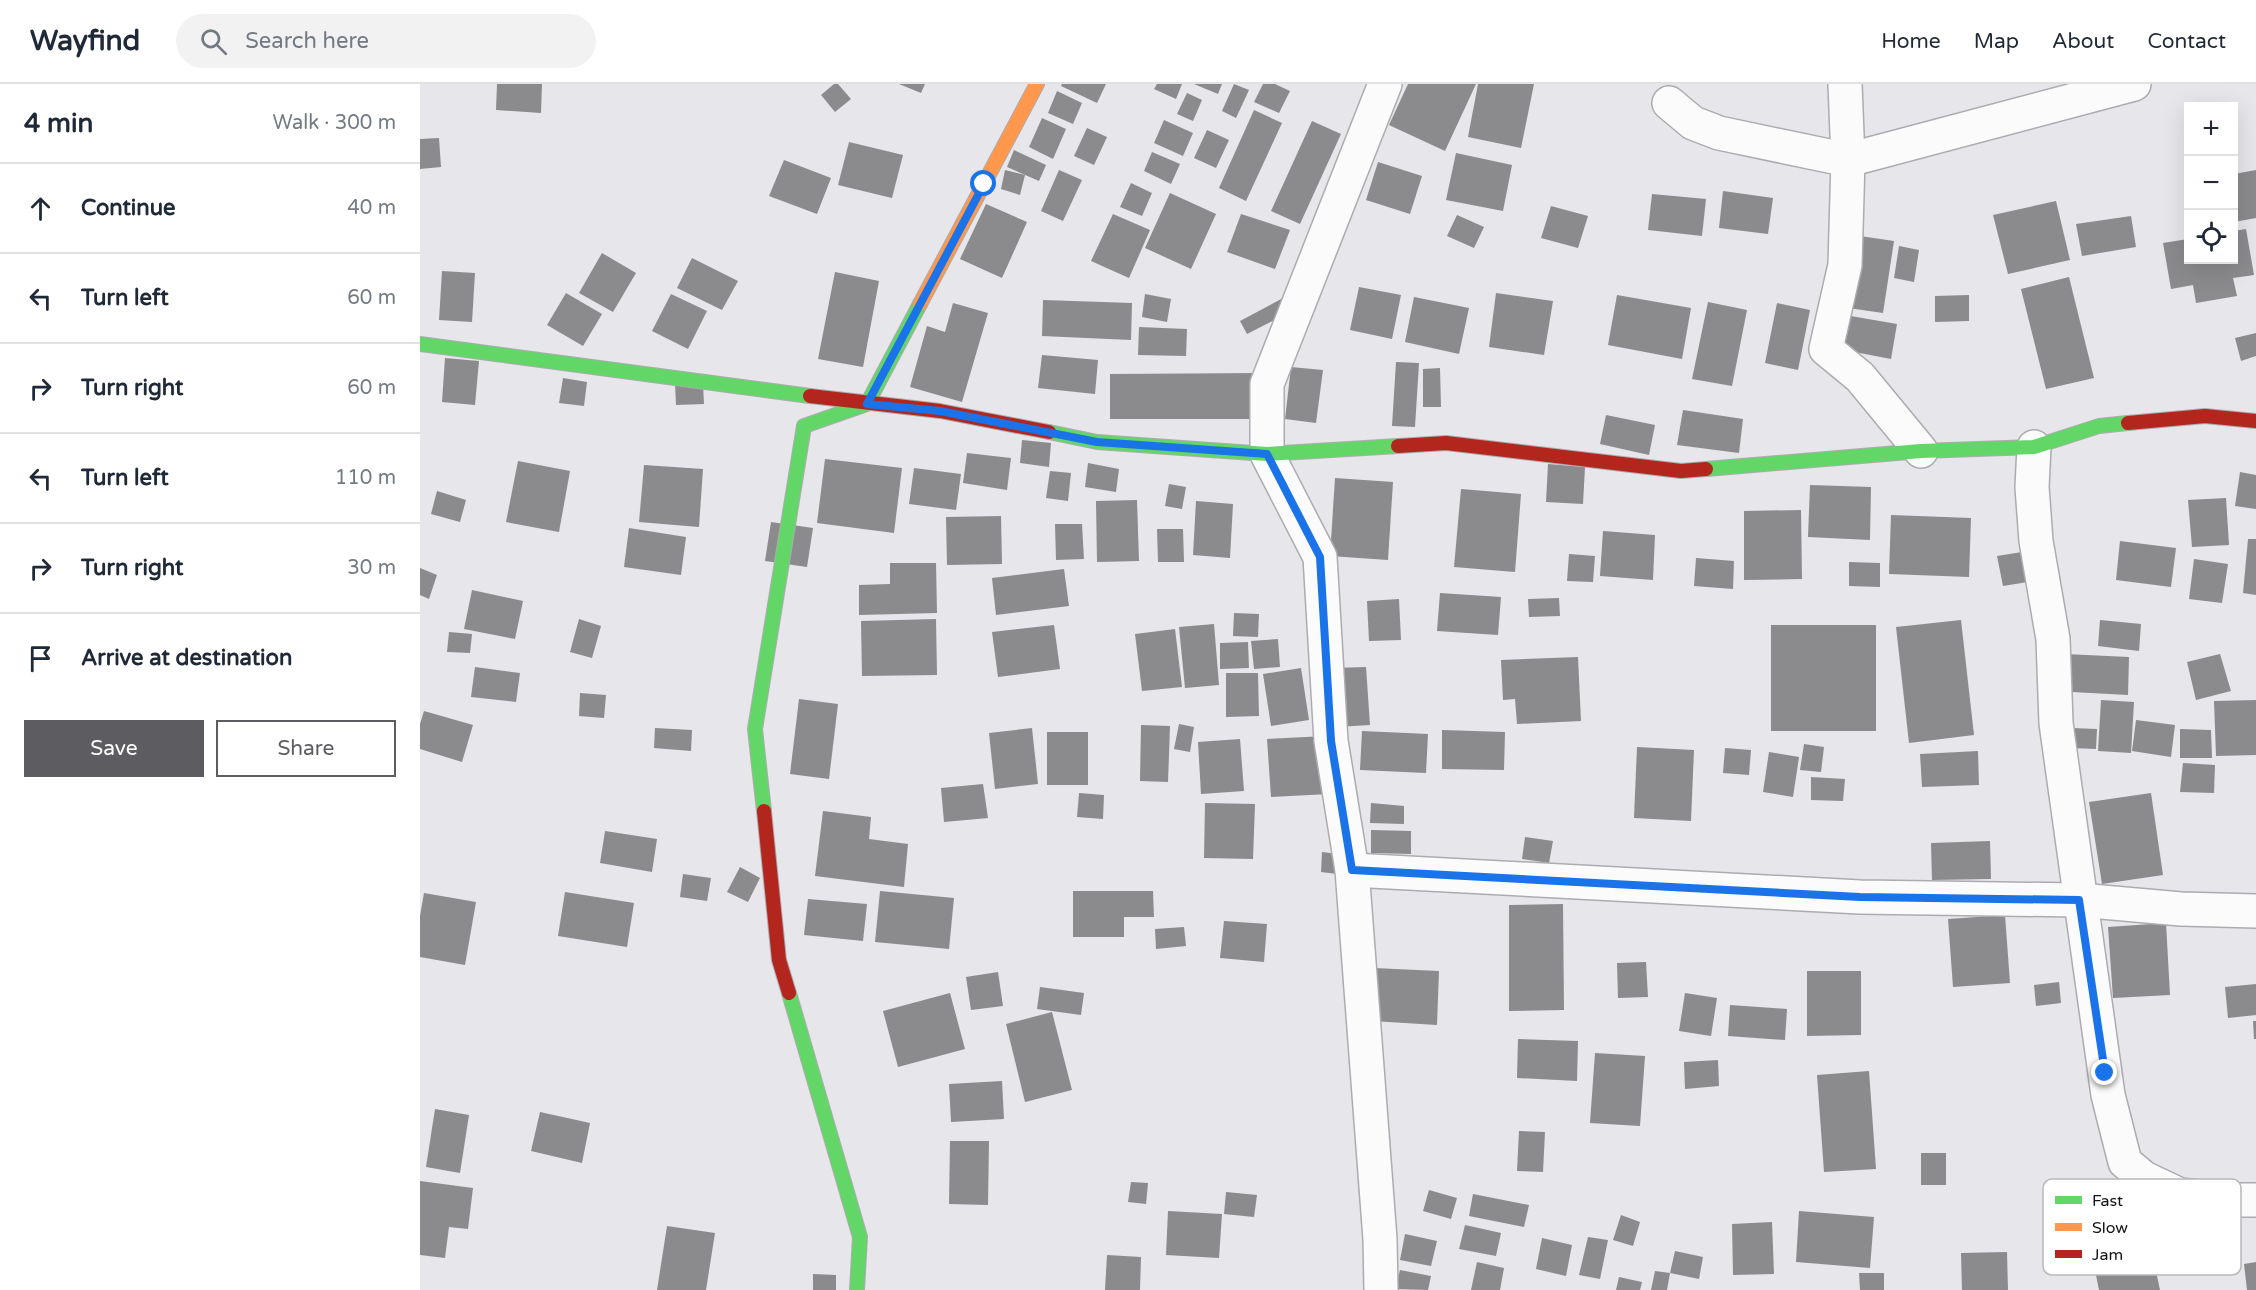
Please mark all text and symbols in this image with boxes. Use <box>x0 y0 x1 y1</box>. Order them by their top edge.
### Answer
search box <box>176 14 596 68</box>
text: Wayfind <box>30 24 140 58</box>
icon: search <box>197 25 230 58</box>
text: Search here <box>245 28 369 54</box>
text: Home <box>1881 29 1941 54</box>
text: Map <box>1974 29 2019 54</box>
text: About <box>2052 29 2114 54</box>
text: Contact <box>2147 29 2226 54</box>
map controls <box>2184 102 2238 264</box>
button: + <box>2184 102 2238 156</box>
text: 4 min <box>24 108 93 139</box>
text: Walk · 300 m <box>273 111 396 135</box>
button: − <box>2184 156 2238 210</box>
route start <box>970 170 996 196</box>
icon: ahead <box>24 192 57 225</box>
text: Continue <box>81 195 176 221</box>
text: 40 m <box>347 196 396 220</box>
button: locate <box>2184 210 2238 264</box>
icon: left <box>24 282 57 315</box>
text: Turn left <box>81 285 169 311</box>
text: 60 m <box>347 286 396 310</box>
icon: right <box>24 372 57 405</box>
text: Turn right <box>81 375 183 401</box>
text: 60 m <box>347 376 396 400</box>
icon: left <box>24 462 57 495</box>
text: Turn left <box>81 465 169 491</box>
text: 110 m <box>335 466 396 490</box>
icon: right <box>24 552 57 585</box>
text: Turn right <box>81 555 183 581</box>
text: 30 m <box>347 556 396 580</box>
icon: arrive <box>24 642 57 675</box>
text: Arrive at destination <box>81 645 292 671</box>
button: Save <box>24 720 204 777</box>
button: Share <box>216 720 396 777</box>
route end <box>2091 1059 2117 1085</box>
legend <box>2043 1179 2241 1275</box>
text: Fast <box>2092 1191 2123 1211</box>
text: Slow <box>2092 1218 2128 1238</box>
text: Jam <box>2092 1245 2123 1265</box>

